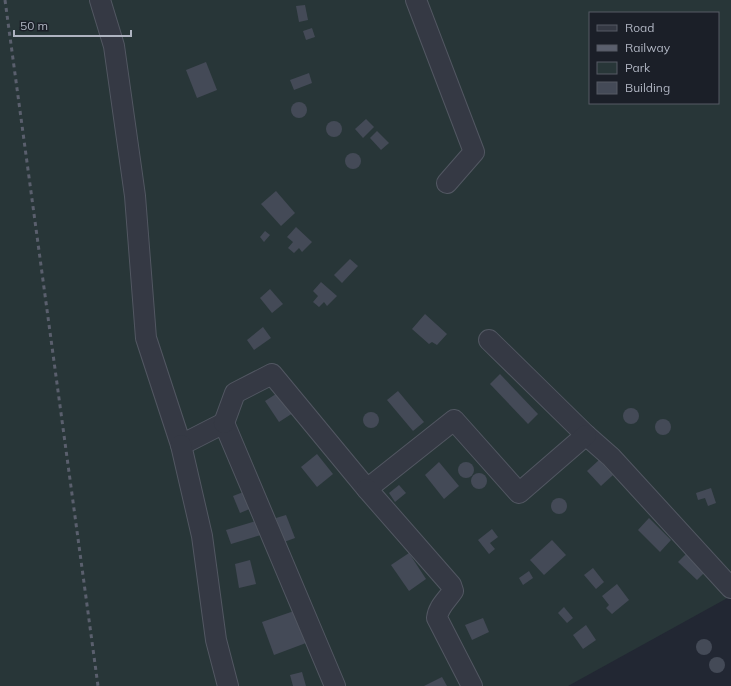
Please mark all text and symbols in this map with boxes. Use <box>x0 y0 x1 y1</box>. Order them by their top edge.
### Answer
scale bar <box>14 12 131 38</box>
legend <box>589 12 719 104</box>
text: 50 m <box>20 18 48 33</box>
text: Road <box>625 20 654 35</box>
text: Railway <box>625 40 671 55</box>
text: Park <box>625 60 651 75</box>
text: Building <box>625 80 670 95</box>

